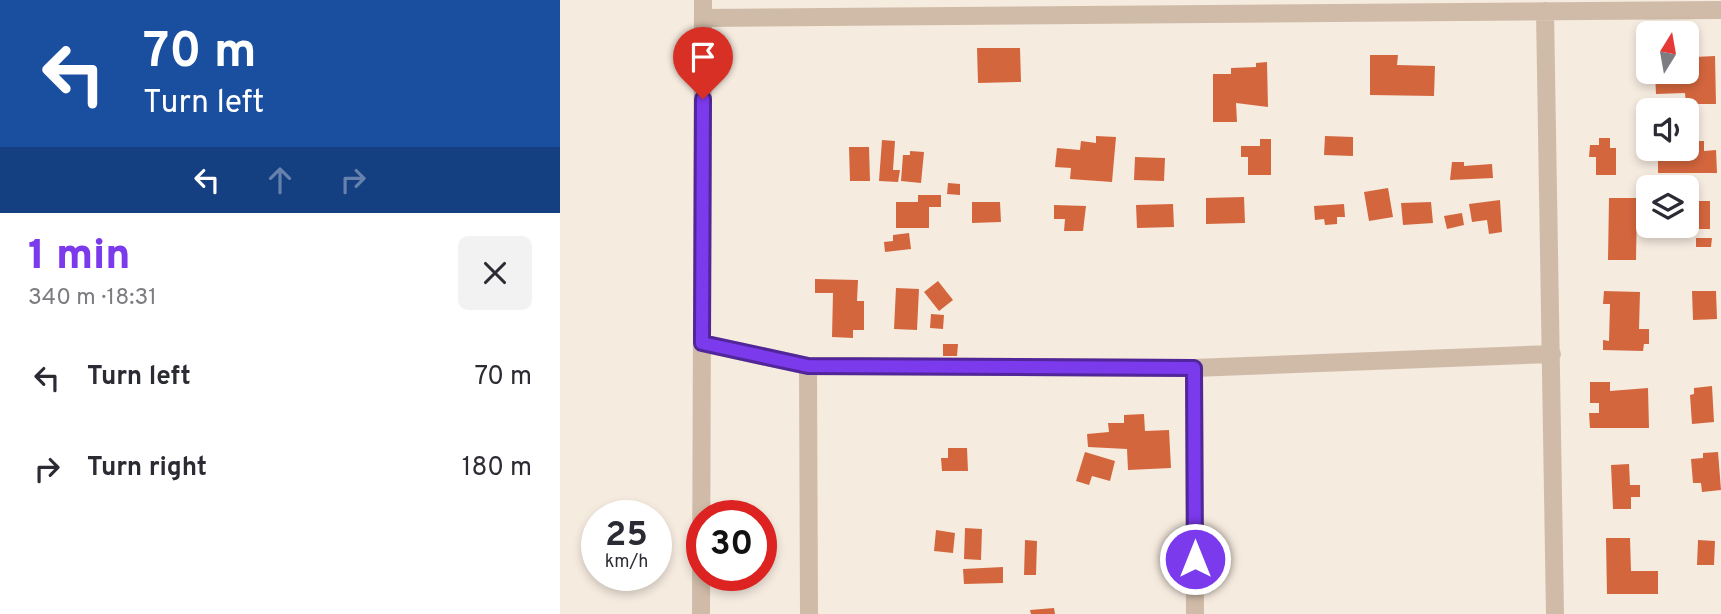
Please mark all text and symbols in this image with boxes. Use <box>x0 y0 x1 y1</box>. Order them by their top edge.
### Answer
north arrow <box>1636 21 1699 84</box>
map controls <box>1636 21 1699 238</box>
text: 70 m <box>143 23 257 85</box>
pin <box>673 27 733 99</box>
icon: left <box>28 28 119 119</box>
icon: arrive <box>684 38 722 76</box>
text: Turn left <box>143 84 264 124</box>
button: sound <box>1636 98 1699 161</box>
icon: left <box>188 161 226 199</box>
icon: ahead <box>261 161 299 199</box>
icon: right <box>334 161 372 199</box>
button: layers <box>1636 175 1699 238</box>
text: 1 min <box>28 231 131 284</box>
button: close <box>458 236 532 310</box>
text: 340 m · 18:31 <box>28 284 157 313</box>
icon: left <box>28 359 66 397</box>
text: Turn left <box>87 361 191 394</box>
text: 70 m <box>474 361 532 394</box>
icon: right <box>28 450 66 488</box>
text: Turn right <box>87 452 207 485</box>
text: 180 m <box>462 452 532 485</box>
speed limit sign: 30 <box>686 500 777 591</box>
text: 25 <box>605 514 648 558</box>
position arrow <box>1158 522 1232 596</box>
text: km/h <box>605 551 648 574</box>

